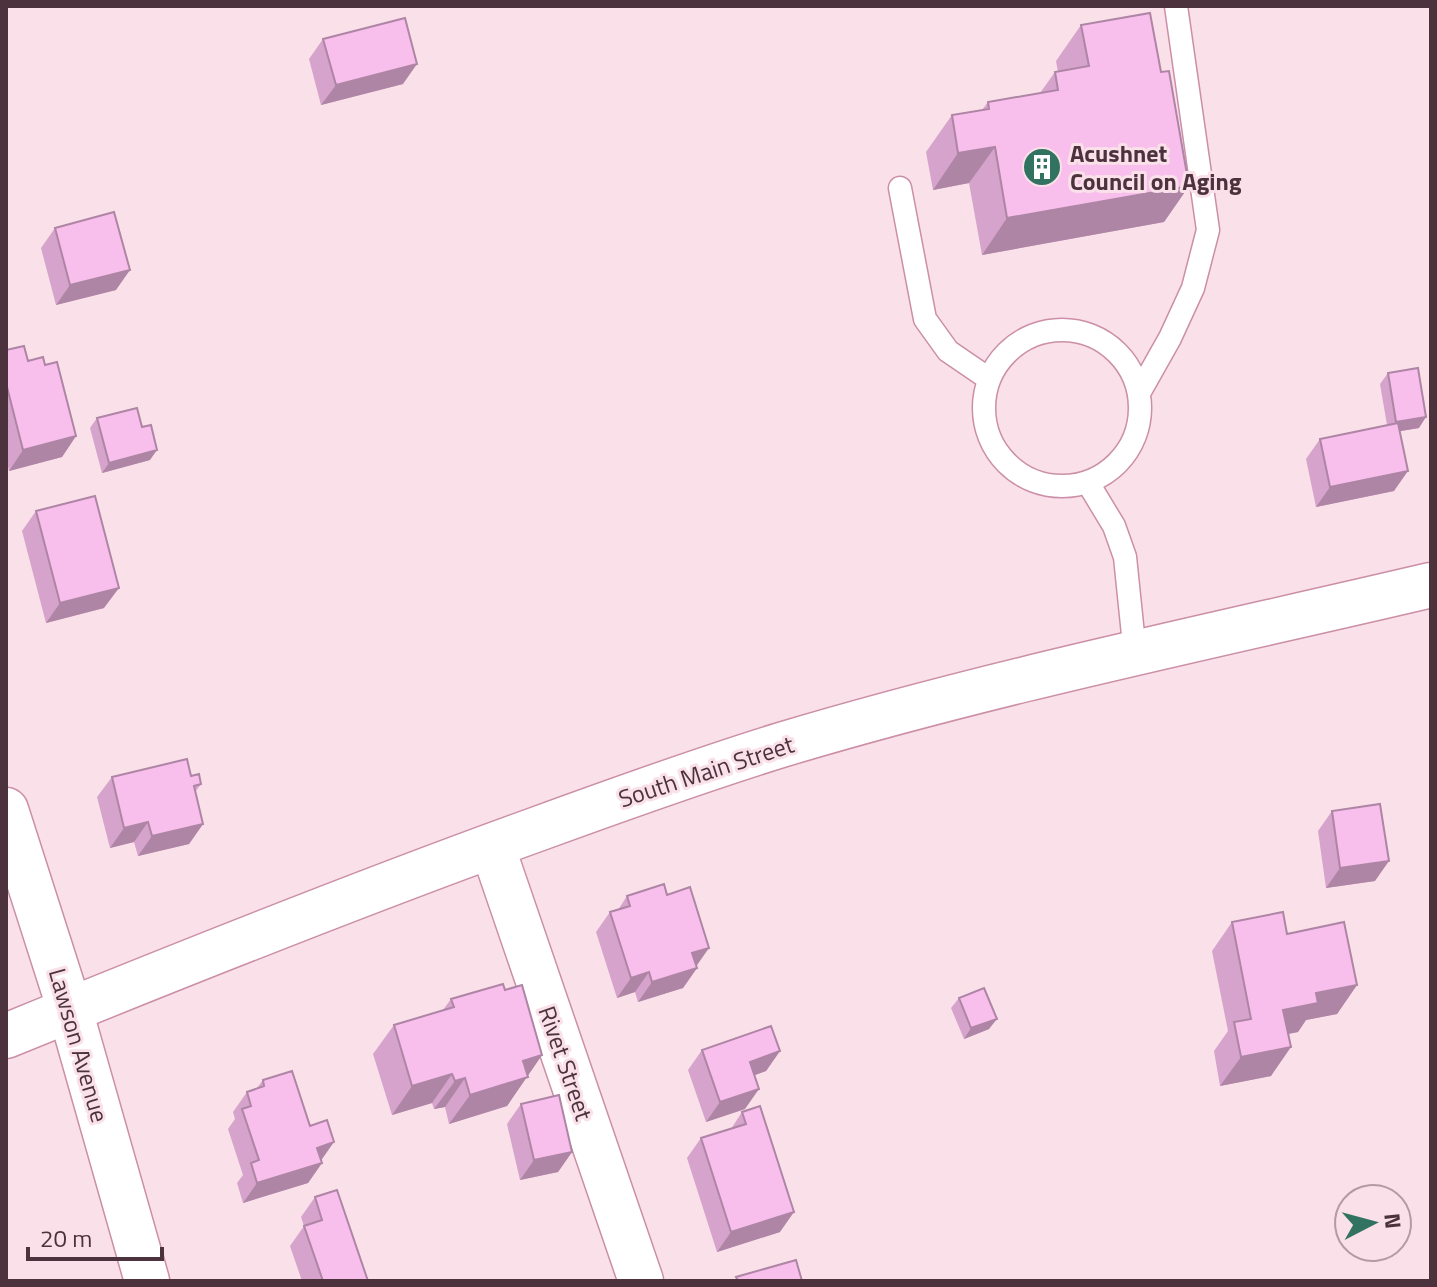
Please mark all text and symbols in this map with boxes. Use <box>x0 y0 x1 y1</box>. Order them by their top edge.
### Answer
place label: Acushnet Council on Aging <box>1070 135 1242 199</box>
building icon: Acushnet Council on Aging <box>1021 146 1063 188</box>
street label: South Main Street <box>614 726 799 816</box>
street label: Lawson Avenue <box>40 964 118 1126</box>
street label: Rivet Street <box>530 1001 603 1126</box>
north arrow <box>1333 1183 1413 1263</box>
scale bar <box>28 1211 162 1261</box>
text: N <box>1375 1212 1411 1230</box>
text: 20 m <box>40 1220 92 1256</box>

